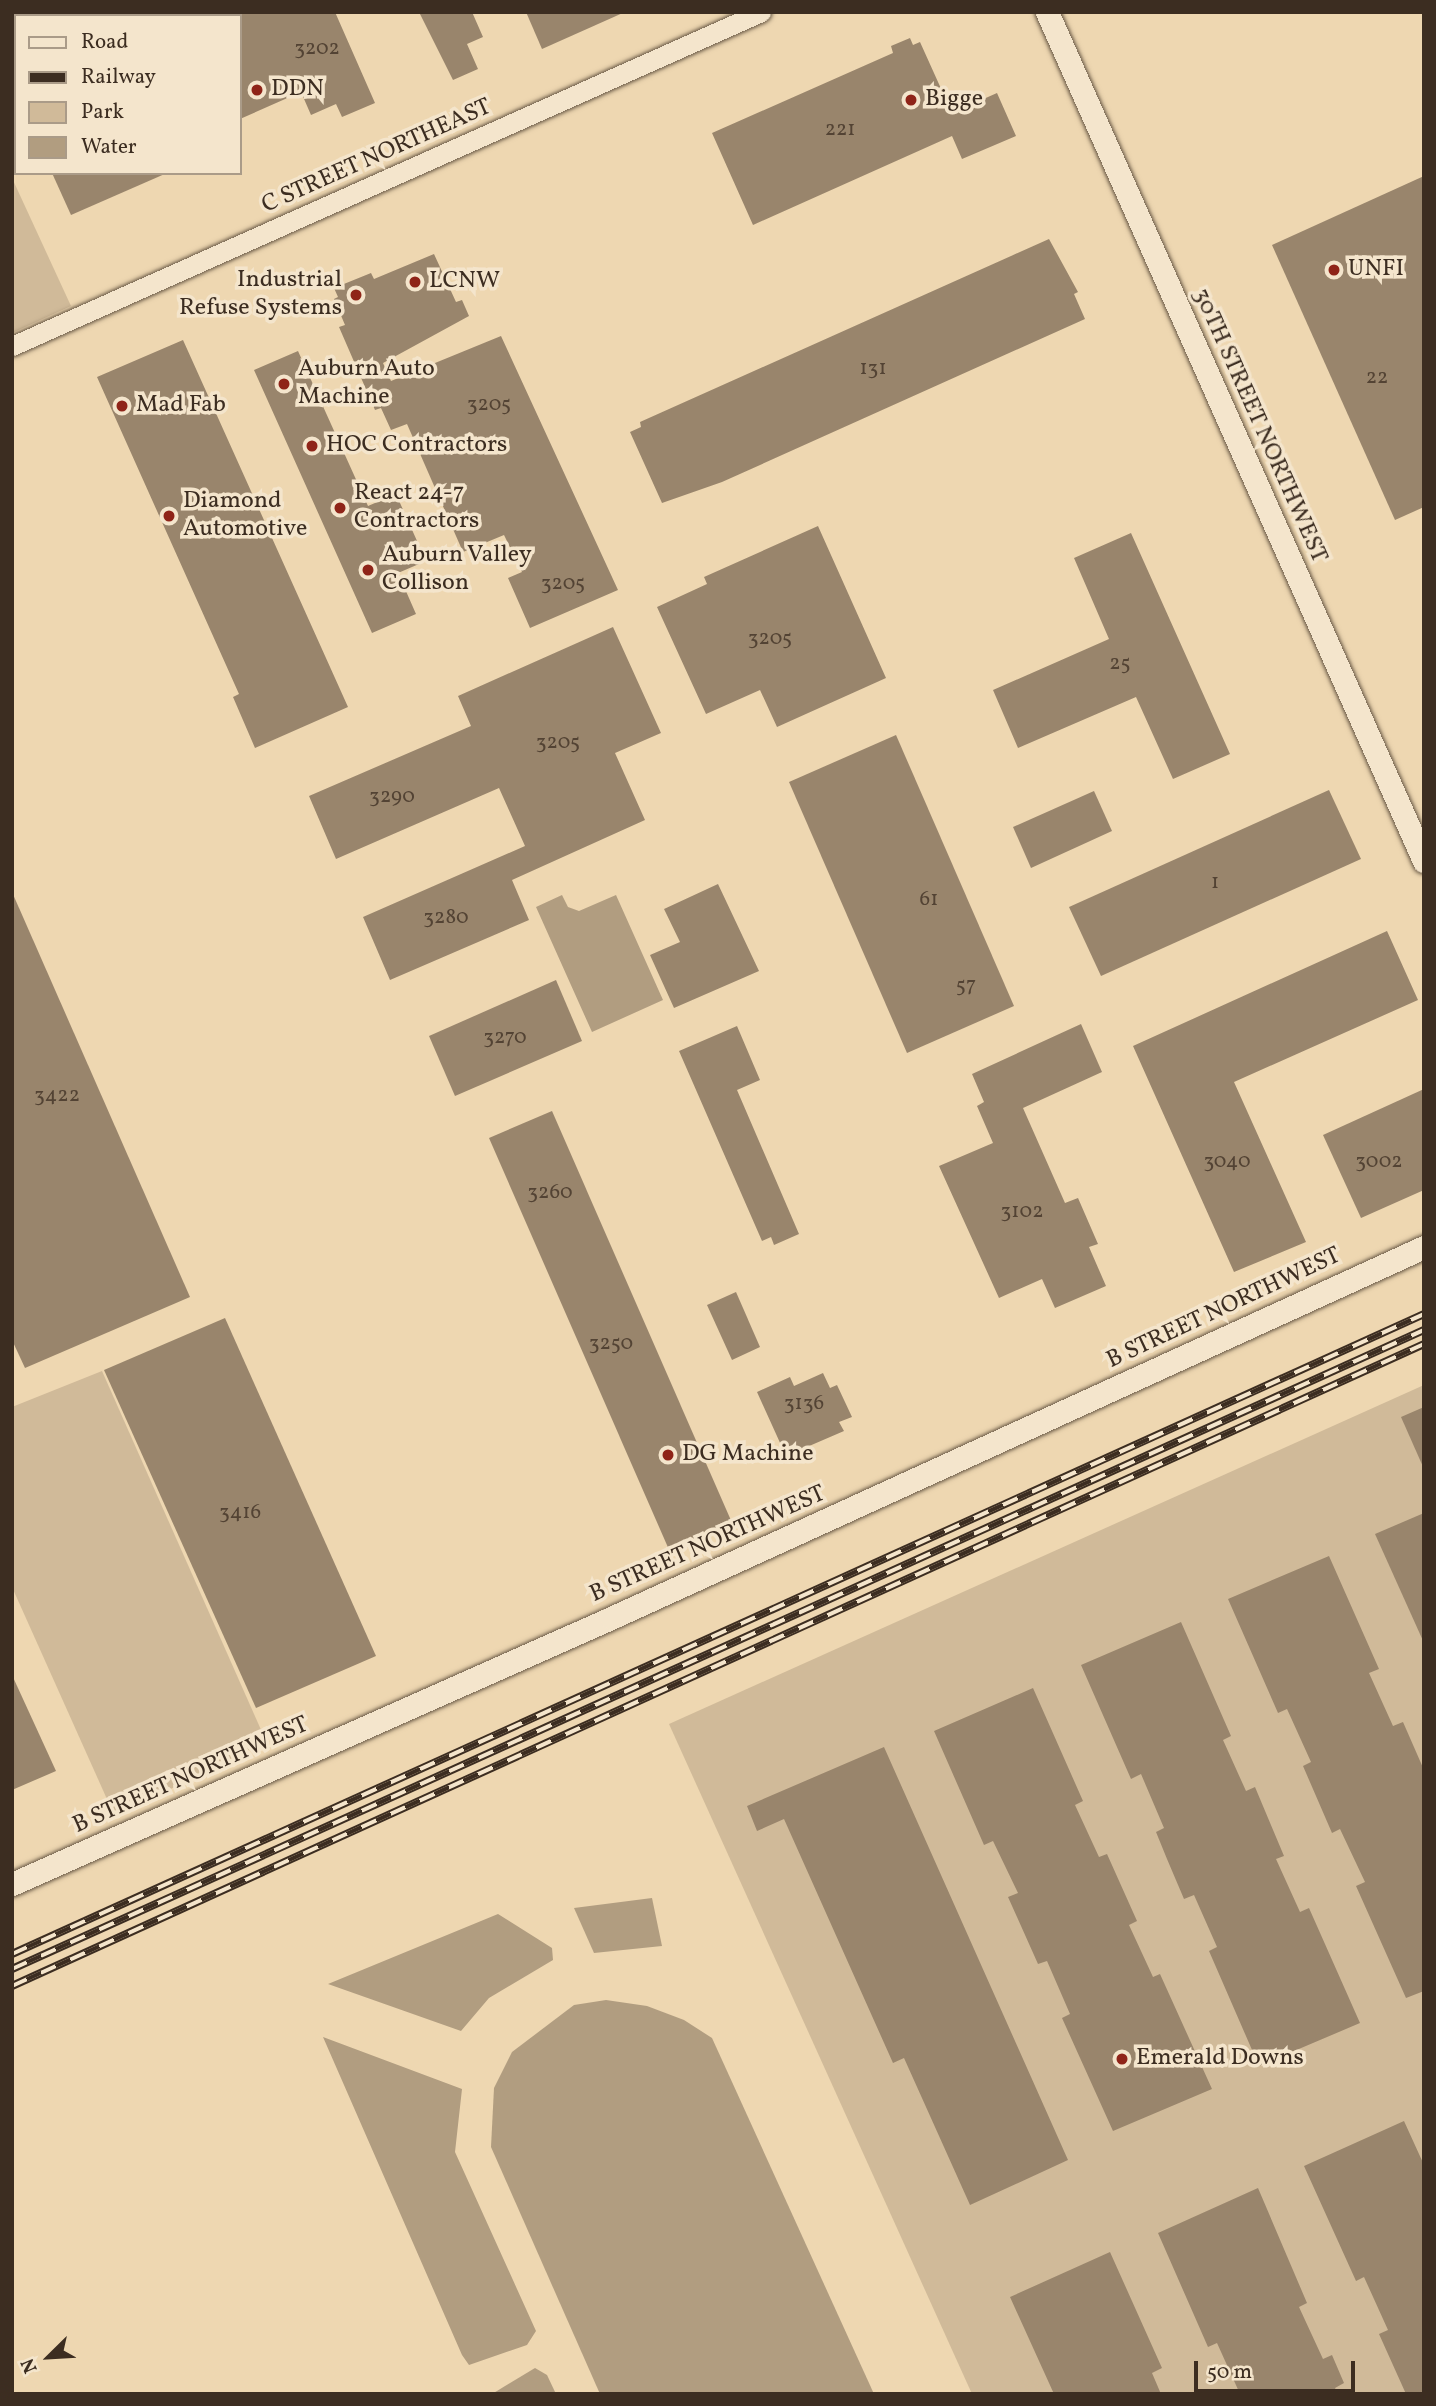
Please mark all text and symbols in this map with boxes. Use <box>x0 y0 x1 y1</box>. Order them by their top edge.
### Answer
legend <box>14 14 242 175</box>
text: Road <box>81 28 128 57</box>
house number: 3202 <box>294 36 340 62</box>
text: Railway <box>81 63 156 92</box>
place label: DDN <box>271 76 324 104</box>
marker: DDN <box>249 82 265 98</box>
place label: Bigge <box>925 86 983 114</box>
marker: Bigge <box>903 92 919 108</box>
street label: C STREET NORTHEAST <box>258 93 496 221</box>
text: Park <box>81 98 124 127</box>
house number: 221 <box>825 117 855 143</box>
text: Water <box>81 133 137 162</box>
place label: UNFI <box>1348 256 1404 284</box>
marker: UNFI <box>1326 262 1342 278</box>
place label: Industrial Refuse Systems <box>179 267 342 323</box>
place label: LCNW <box>429 268 500 296</box>
marker: LCNW <box>407 274 423 290</box>
street label: 30TH STREET NORTHWEST <box>1185 284 1333 568</box>
marker: Industrial Refuse Systems <box>348 287 364 303</box>
place label: Auburn Auto Machine <box>298 356 435 412</box>
house number: 131 <box>859 356 887 382</box>
house number: 22 <box>1366 365 1388 391</box>
marker: Auburn Auto Machine <box>276 376 292 392</box>
place label: Mad Fab <box>136 392 226 420</box>
house number: 3205 <box>467 392 511 418</box>
marker: Mad Fab <box>114 398 130 414</box>
place label: HOC Contractors <box>326 432 507 460</box>
marker: HOC Contractors <box>304 438 320 454</box>
place label: React 24-7 Contractors <box>354 480 479 536</box>
place label: Diamond Automotive <box>183 488 307 544</box>
marker: React 24-7 Contractors <box>332 500 348 516</box>
marker: Diamond Automotive <box>161 508 177 524</box>
place label: Auburn Valley Collison <box>382 542 533 598</box>
marker: Auburn Valley Collison <box>360 562 376 578</box>
house number: 3205 <box>541 571 585 597</box>
house number: 3205 <box>748 626 792 652</box>
house number: 25 <box>1109 651 1131 677</box>
house number: 3205 <box>536 730 580 756</box>
house number: 3290 <box>369 784 415 810</box>
house number: 1 <box>1211 870 1219 896</box>
house number: 61 <box>920 887 938 913</box>
house number: 3280 <box>423 905 469 931</box>
house number: 57 <box>956 973 976 999</box>
house number: 3270 <box>483 1025 527 1051</box>
house number: 3422 <box>34 1083 80 1109</box>
house number: 3040 <box>1203 1149 1251 1175</box>
house number: 3002 <box>1355 1149 1403 1175</box>
house number: 3260 <box>527 1180 573 1206</box>
house number: 3102 <box>1001 1199 1043 1225</box>
street label: B STREET NORTHWEST <box>1102 1242 1346 1376</box>
house number: 3250 <box>589 1331 633 1357</box>
house number: 3136 <box>784 1391 824 1417</box>
place label: DG Machine <box>682 1441 814 1469</box>
marker: DG Machine <box>660 1447 676 1463</box>
street label: B STREET NORTHWEST <box>585 1480 831 1610</box>
house number: 3416 <box>219 1500 261 1526</box>
street label: B STREET NORTHWEST <box>68 1711 314 1841</box>
place label: Emerald Downs <box>1136 2045 1304 2073</box>
marker: Emerald Downs <box>1114 2051 1130 2067</box>
north arrow <box>14 2322 84 2392</box>
scale bar <box>1198 2346 1359 2390</box>
text: N <box>15 2354 45 2377</box>
text: 50 m <box>1207 2358 1252 2387</box>

